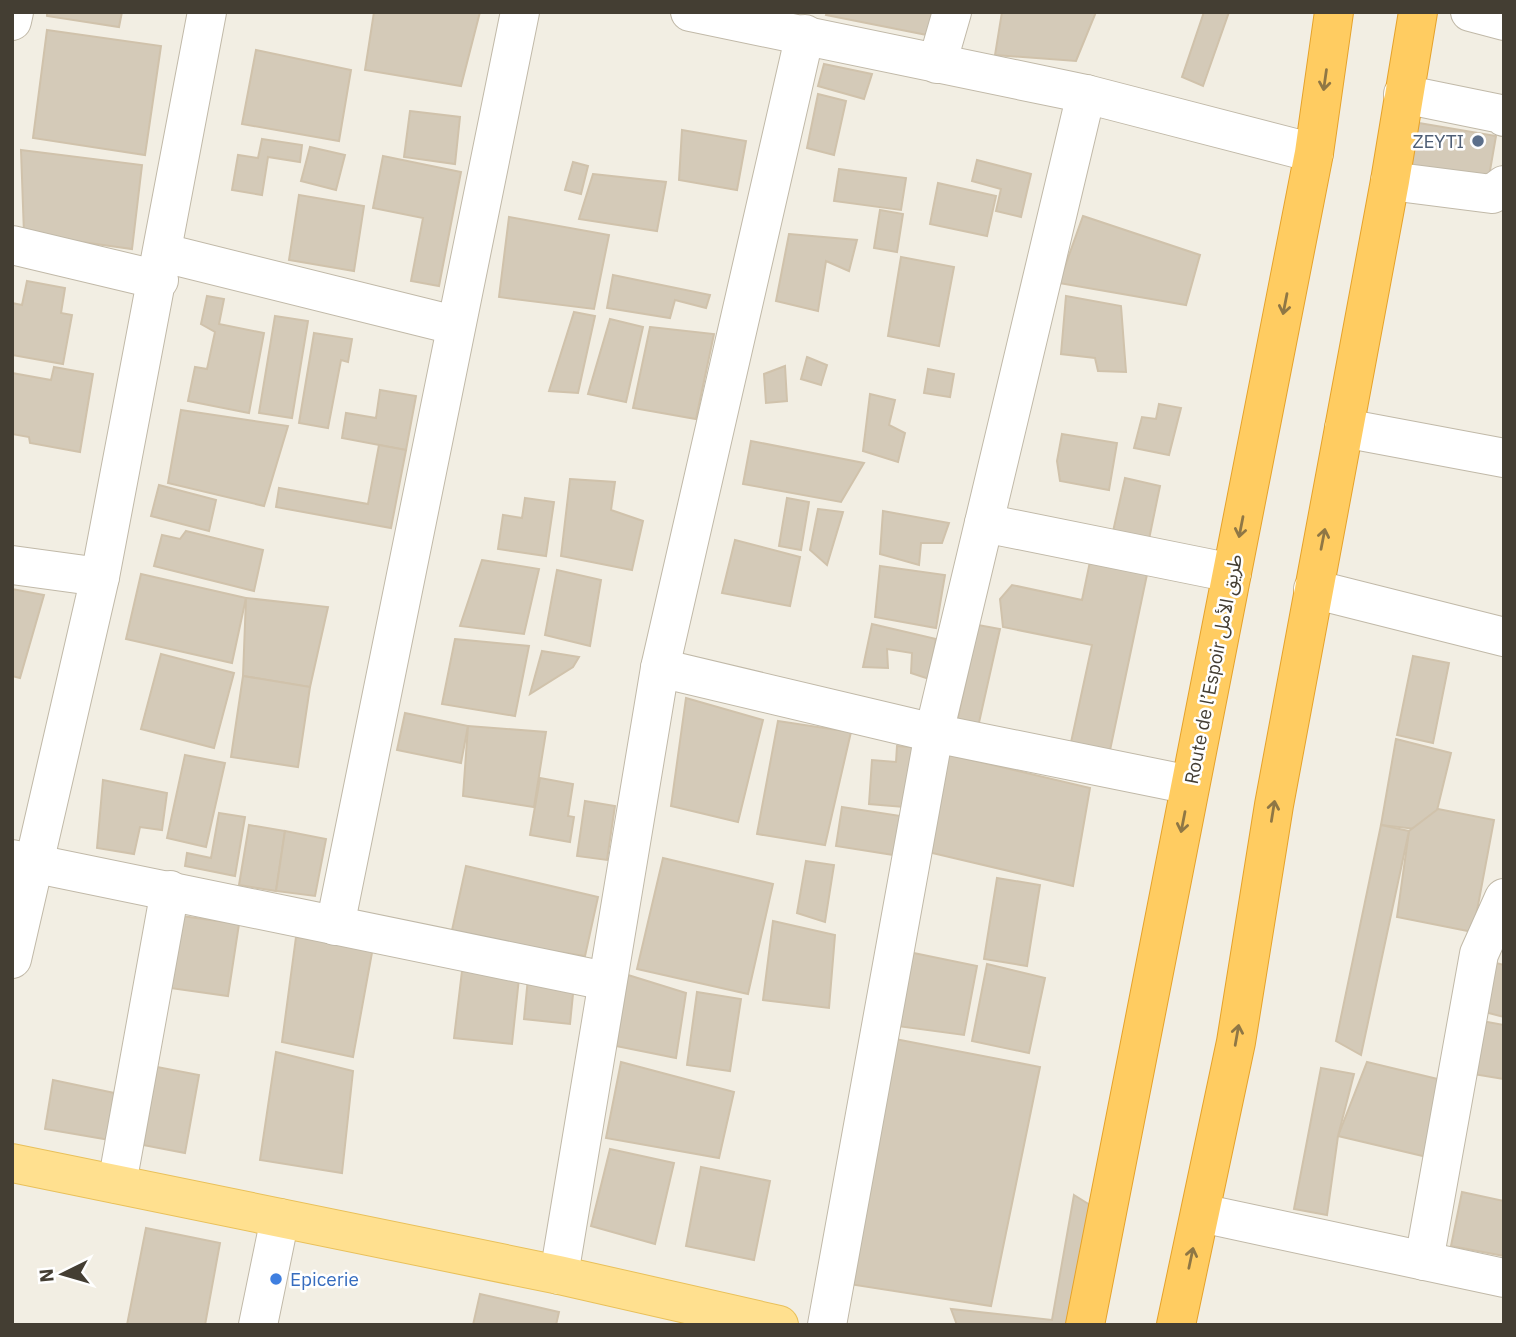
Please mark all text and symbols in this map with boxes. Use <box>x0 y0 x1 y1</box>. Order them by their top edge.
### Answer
one-way arrow <box>1318 68 1331 91</box>
place label: ZEYTI <box>1413 129 1464 153</box>
marker: ZEYTI <box>1470 133 1486 149</box>
one-way arrow <box>1277 292 1291 315</box>
one-way arrow <box>1234 515 1247 538</box>
one-way arrow <box>1316 528 1330 551</box>
street label: Route de l’Espoir طريق الأمل <box>1179 552 1247 786</box>
one-way arrow <box>1267 800 1280 823</box>
one-way arrow <box>1176 810 1189 833</box>
one-way arrow <box>1231 1024 1244 1047</box>
north arrow <box>28 1239 98 1309</box>
one-way arrow <box>1185 1247 1198 1270</box>
place label: Epicerie <box>290 1267 359 1291</box>
text: N <box>34 1268 59 1283</box>
marker: Epicerie <box>268 1271 284 1287</box>

